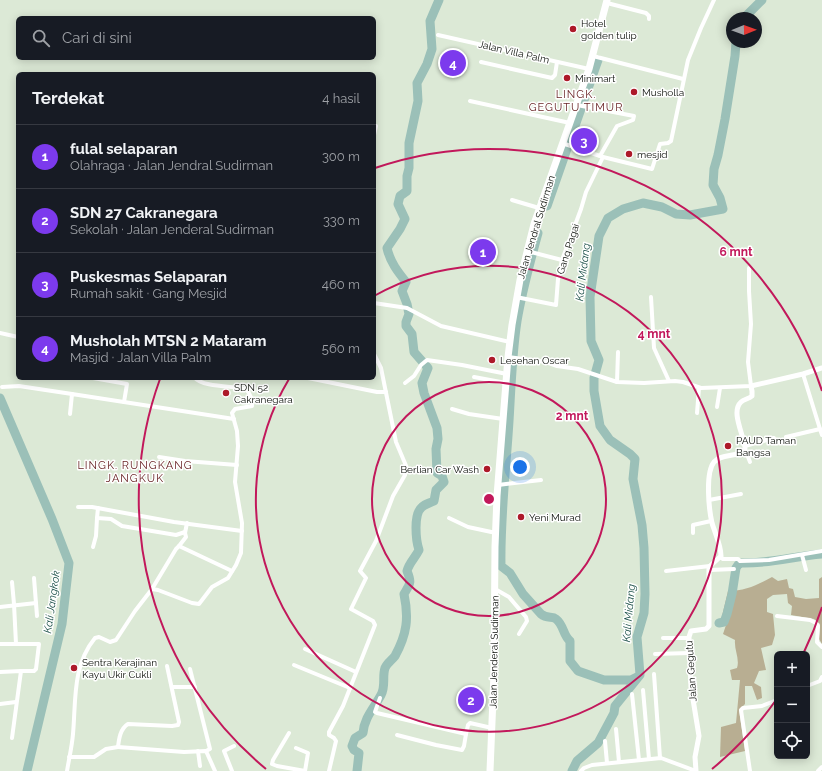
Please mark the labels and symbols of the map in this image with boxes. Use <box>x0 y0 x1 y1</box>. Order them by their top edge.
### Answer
north arrow <box>726 12 762 48</box>
place label: Hotel golden tulip <box>581 18 637 41</box>
marker: Hotel golden tulip <box>568 24 578 34</box>
street label: Jalan Villa Palm <box>478 39 550 65</box>
pin: 4 <box>440 48 466 78</box>
marker: Minimart <box>562 73 572 83</box>
place label: Minimart <box>575 73 616 84</box>
marker: Musholla <box>629 87 639 97</box>
place label: Musholla <box>642 87 684 98</box>
district label: LINGK. GEGUTU TIMUR <box>529 88 623 114</box>
pin: 3 <box>571 126 597 156</box>
marker: mesjid <box>624 149 634 159</box>
place label: mesjid <box>637 149 668 160</box>
street label: Jalan Jendral Sudirman <box>515 174 557 280</box>
street label: Gang Pagai <box>555 222 581 276</box>
pin: 1 <box>470 237 496 267</box>
water label: Kali Midang <box>573 242 593 302</box>
text: 6 mnt <box>719 245 753 259</box>
text: 4 mnt <box>638 327 671 341</box>
marker: Lesehan Oscar <box>487 355 497 365</box>
place label: Lesehan Oscar <box>500 355 569 366</box>
place label: SDN 52 Cakranegara <box>234 382 293 405</box>
marker: SDN 52 Cakranegara <box>221 388 231 398</box>
text: 2 mnt <box>556 409 589 423</box>
place label: PAUD Taman Bangsa <box>736 435 796 458</box>
marker: PAUD Taman Bangsa <box>723 441 733 451</box>
your location <box>510 457 530 477</box>
district label: LINGK. RUNGKANG JANGKUK <box>77 459 193 485</box>
place label: Berlian Car Wash <box>400 464 479 475</box>
marker: Berlian Car Wash <box>482 464 492 474</box>
centre of rings <box>482 492 496 506</box>
marker: Yeni Murad <box>516 512 526 522</box>
place label: Yeni Murad <box>529 512 581 523</box>
water label: Kali Jangkok <box>41 570 63 634</box>
water label: Kali Midang <box>620 583 638 643</box>
street label: Jalan Jenderal Sudirman <box>488 595 500 709</box>
street label: Jalan Gegutu <box>683 640 699 702</box>
place label: Sentra Kerajinan Kayu Ukir Cukli <box>82 657 157 680</box>
marker: Sentra Kerajinan Kayu Ukir Cukli <box>69 663 79 673</box>
pin: 2 <box>458 685 484 715</box>

